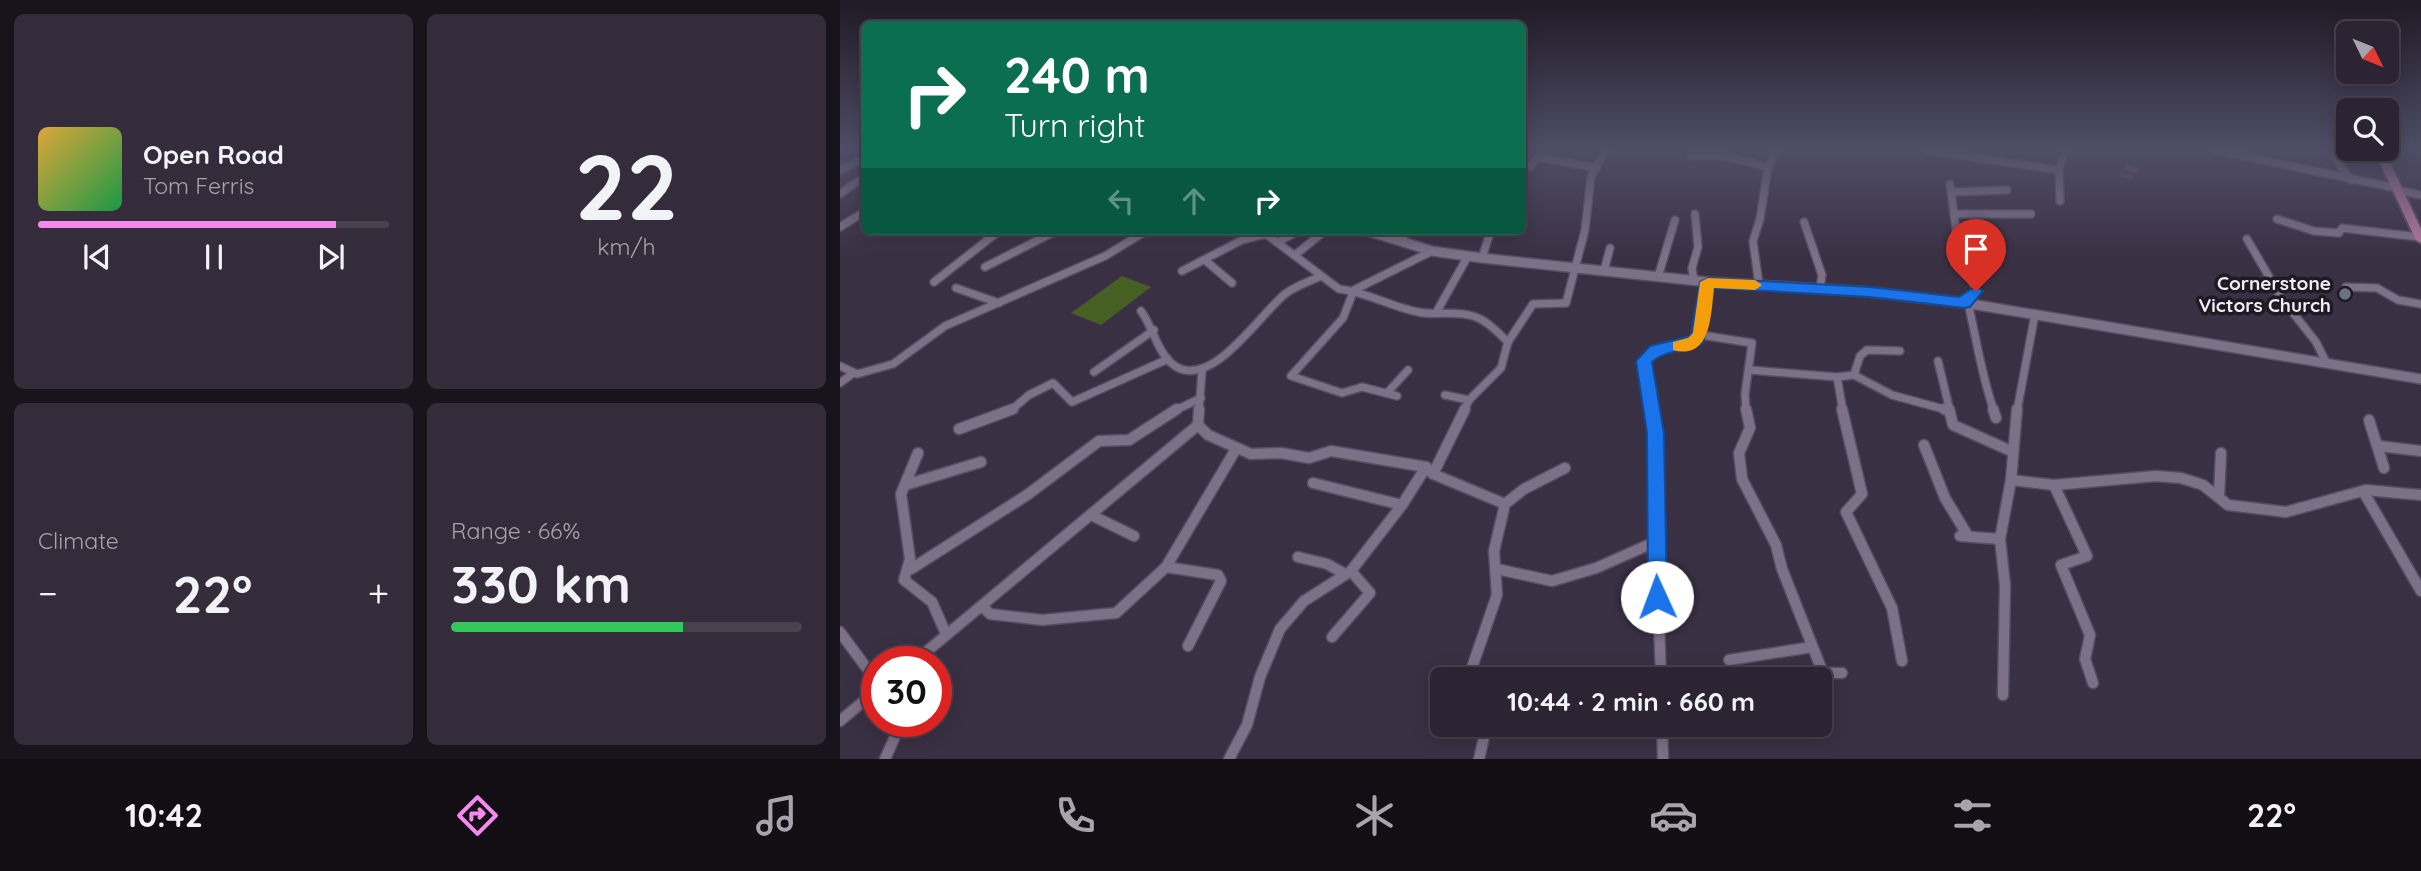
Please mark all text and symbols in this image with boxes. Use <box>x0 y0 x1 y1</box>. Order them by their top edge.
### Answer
north arrow <box>2336 21 2399 84</box>
map controls <box>2336 21 2399 161</box>
text: 240 m <box>1004 44 1150 105</box>
icon: right <box>889 49 980 140</box>
button: search <box>2336 98 2399 161</box>
text: Turn right <box>1004 105 1145 145</box>
text: 22 <box>575 129 678 243</box>
text: Open Road <box>143 138 284 171</box>
text: Tom Ferris <box>143 171 254 200</box>
icon: left <box>1102 182 1140 220</box>
icon: ahead <box>1175 182 1213 220</box>
icon: right <box>1248 182 1286 220</box>
pin <box>1946 219 2006 291</box>
icon: arrive <box>1957 230 1995 268</box>
text: km/h <box>597 232 656 261</box>
icon: previous <box>78 238 116 276</box>
icon: pause <box>195 238 233 276</box>
icon: next <box>312 238 350 276</box>
place label: Cornerstone Victors Church <box>2198 271 2331 317</box>
marker: Cornerstone Victors Church <box>2337 286 2353 302</box>
text: Range · 66% <box>451 516 580 545</box>
text: Climate <box>38 526 119 555</box>
text: 330 km <box>451 551 631 616</box>
position arrow <box>1620 560 1694 634</box>
text: 22° <box>173 561 252 626</box>
text: − <box>38 569 58 617</box>
text: + <box>368 569 389 617</box>
speed limit sign: 30 <box>861 646 952 737</box>
text: 10:44 · 2 min · 660 m <box>1507 685 1755 718</box>
icon: directions <box>453 791 502 840</box>
icon: music <box>752 791 801 840</box>
icon: phone <box>1051 791 1100 840</box>
icon: climate <box>1350 791 1399 840</box>
icon: car <box>1649 791 1698 840</box>
icon: filters <box>1948 791 1997 840</box>
text: 10:42 <box>125 795 203 835</box>
text: 22° <box>2247 795 2296 835</box>

